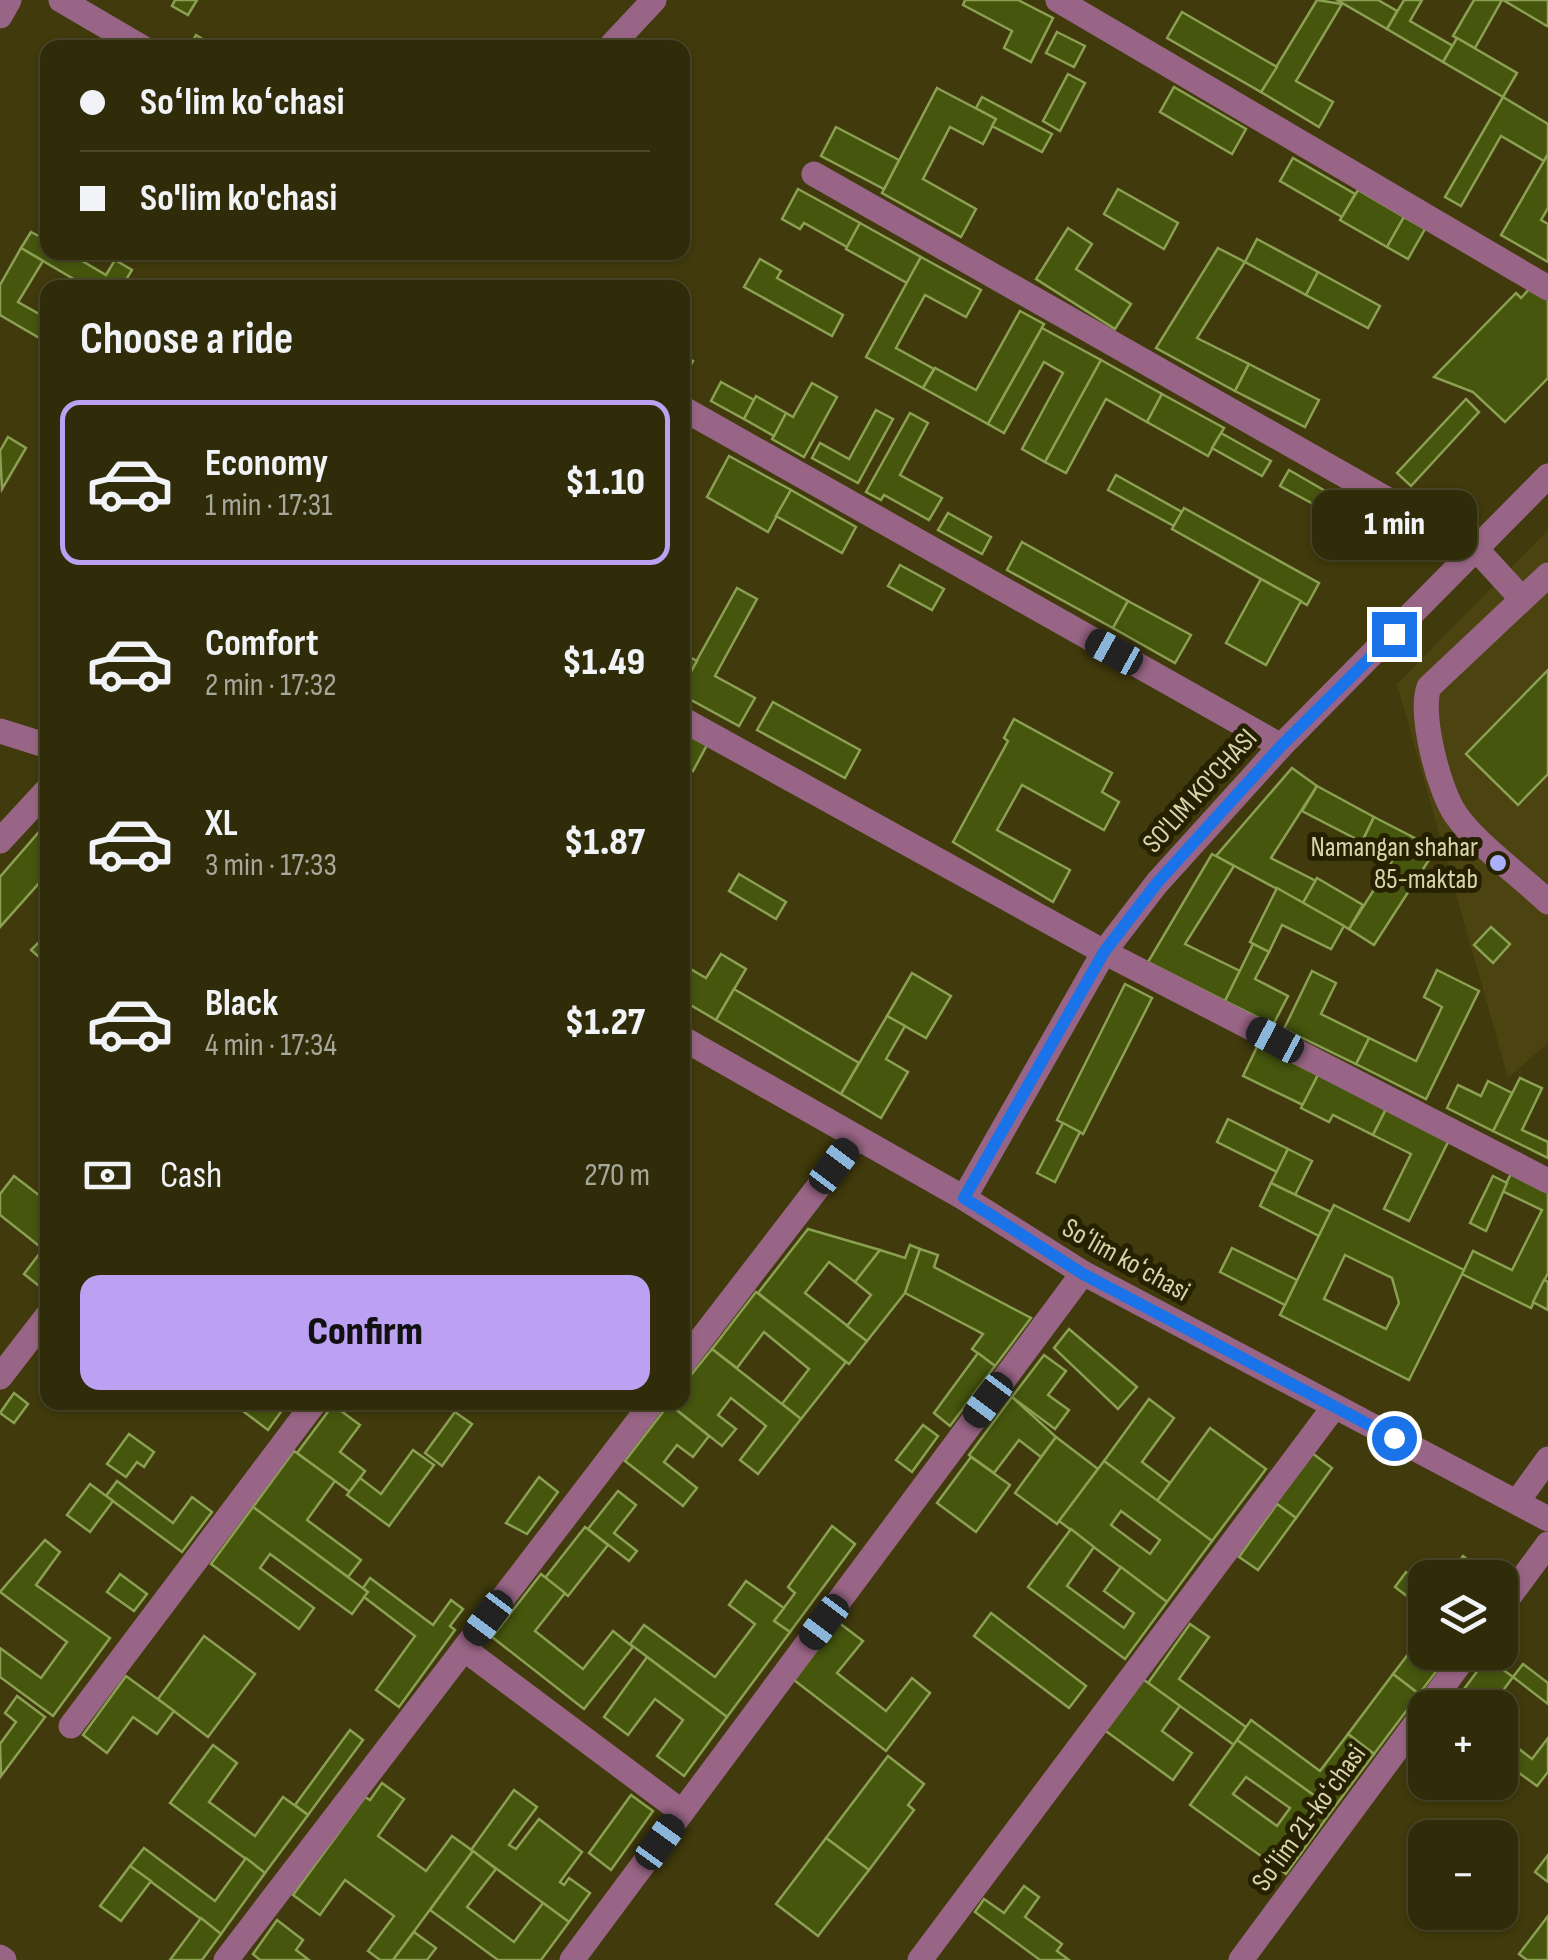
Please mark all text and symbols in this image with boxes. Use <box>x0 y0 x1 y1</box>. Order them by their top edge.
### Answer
text: Soʻlim koʻchasi <box>140 80 345 125</box>
text: So'lim ko'chasi <box>140 176 337 221</box>
text: Choose a ride <box>80 312 293 367</box>
icon: car <box>85 438 175 528</box>
text: Economy <box>205 441 328 486</box>
text: $1.10 <box>565 460 645 505</box>
text: 1 min · 17:31 <box>205 486 332 525</box>
callout: 1 min <box>1312 489 1476 559</box>
text: 1 min <box>1364 505 1425 544</box>
route end <box>1372 612 1417 657</box>
icon: car <box>85 618 175 708</box>
text: Comfort <box>205 621 319 666</box>
car <box>1080 624 1148 680</box>
text: $1.49 <box>562 640 645 685</box>
text: 2 min · 17:32 <box>205 666 336 705</box>
street label: SO'LIM KO'CHASI <box>1136 722 1264 860</box>
icon: car <box>85 798 175 888</box>
text: XL <box>205 801 238 846</box>
text: $1.87 <box>564 820 645 865</box>
place label: Namangan shahar 85-maktab <box>1311 831 1478 896</box>
text: 3 min · 17:33 <box>205 846 337 885</box>
marker: Namangan shahar 85-maktab <box>1487 852 1509 874</box>
icon: car <box>85 978 175 1068</box>
text: Black <box>205 981 278 1026</box>
text: $1.27 <box>565 1000 645 1045</box>
car <box>1241 1013 1309 1067</box>
text: 4 min · 17:34 <box>205 1026 337 1065</box>
car <box>804 1133 864 1199</box>
icon: cash <box>80 1148 135 1203</box>
text: Cash <box>160 1153 222 1198</box>
text: 270 m <box>584 1156 650 1195</box>
street label: Soʻlim koʻchasi <box>1057 1211 1195 1309</box>
button: Confirm <box>80 1275 650 1390</box>
car <box>958 1367 1018 1433</box>
route start <box>1372 1416 1417 1461</box>
map controls <box>1408 1560 1518 1930</box>
button: layers <box>1408 1560 1518 1670</box>
car <box>458 1585 518 1651</box>
car <box>794 1589 854 1655</box>
button: + <box>1408 1690 1518 1800</box>
street label: Soʻlim 21-koʻchasi <box>1245 1739 1373 1897</box>
car <box>630 1809 690 1875</box>
button: − <box>1408 1820 1518 1930</box>

